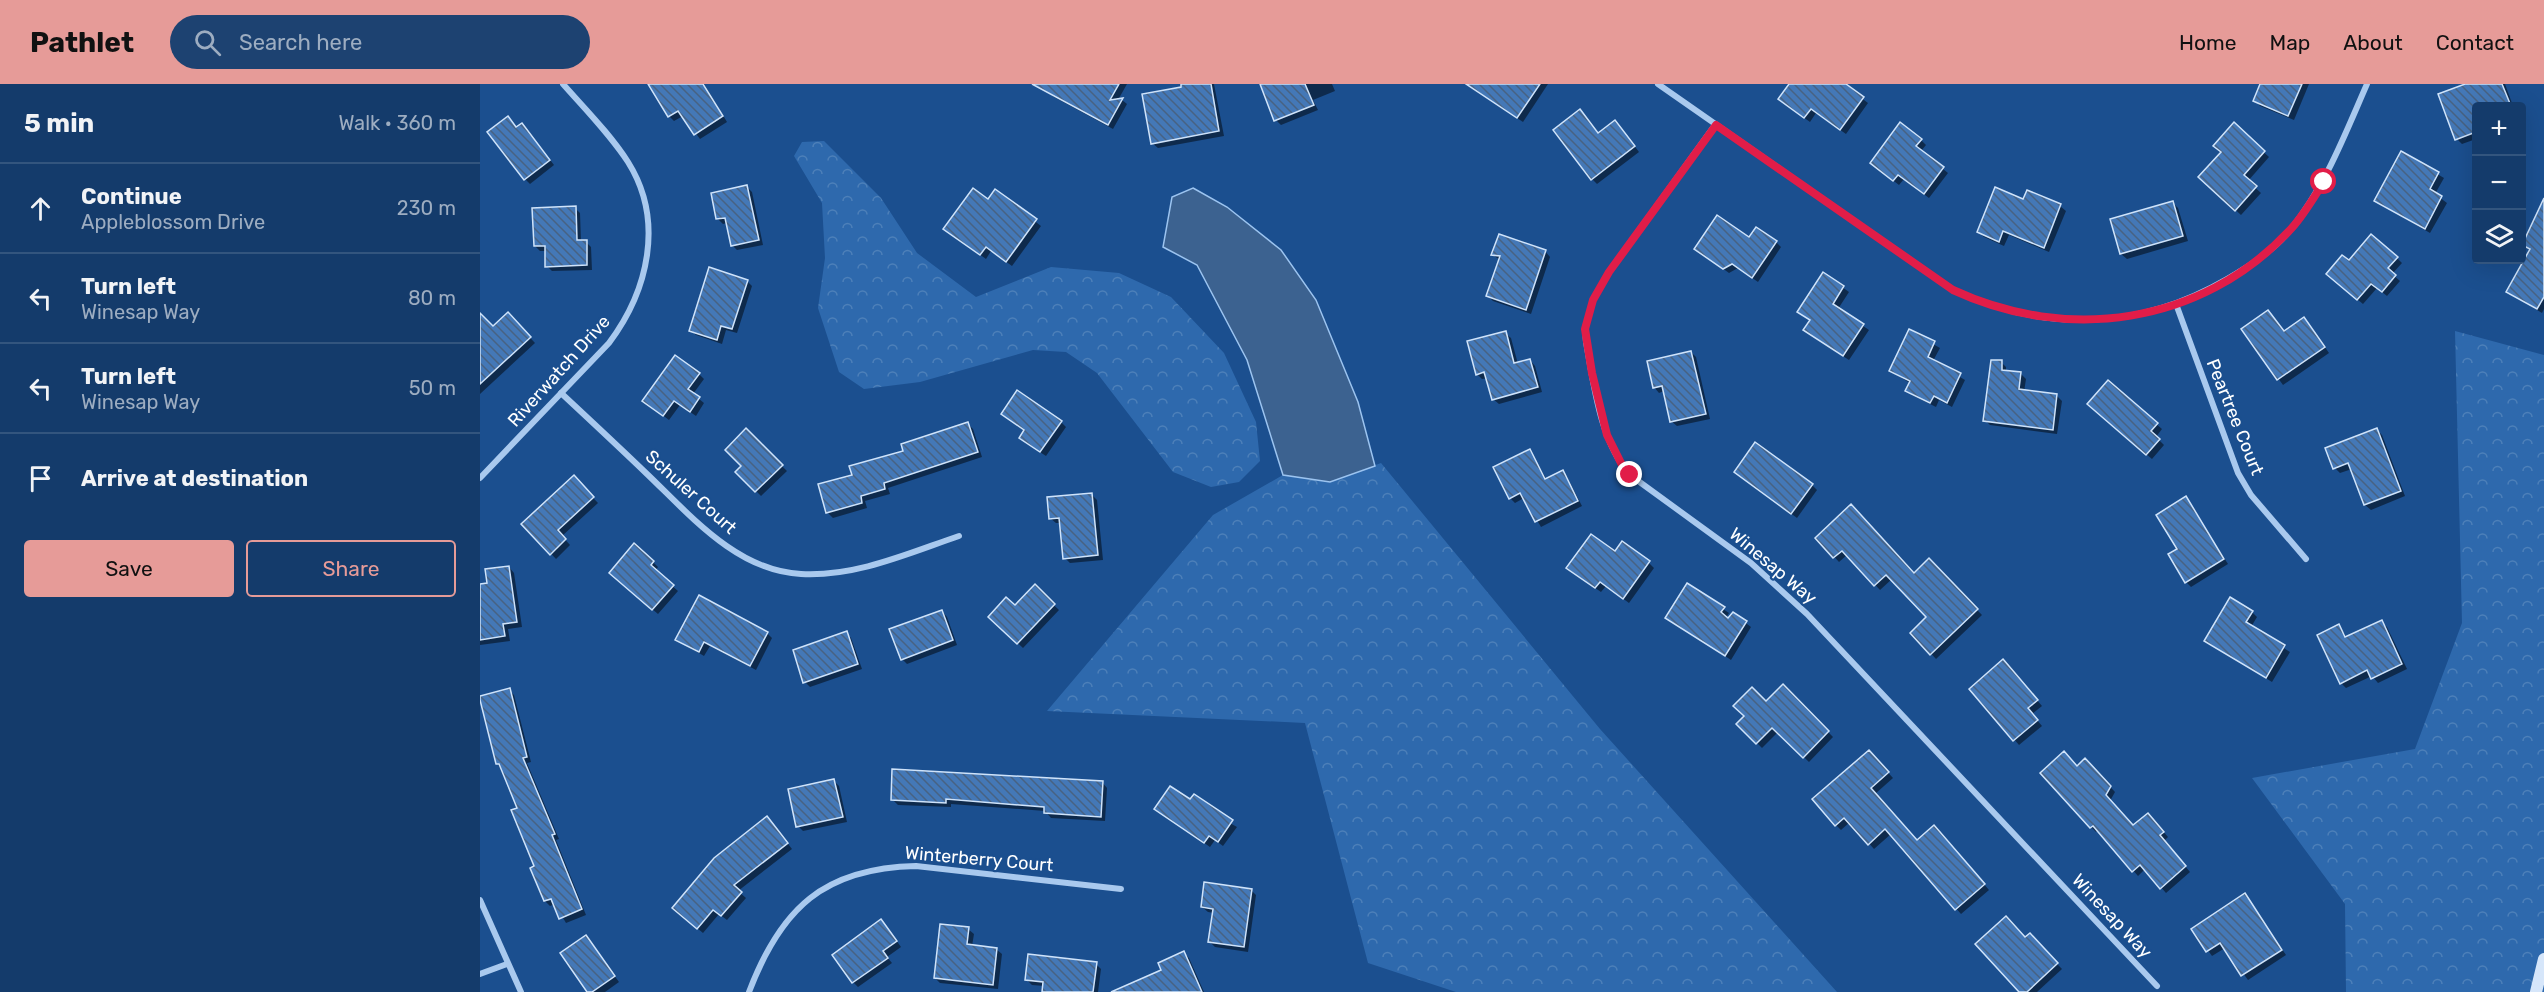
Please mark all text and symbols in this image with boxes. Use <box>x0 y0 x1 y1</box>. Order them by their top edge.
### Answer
search box <box>170 15 590 69</box>
text: Pathlet <box>30 26 134 59</box>
icon: search <box>191 26 224 59</box>
text: Search here <box>239 29 362 56</box>
text: Home <box>2179 30 2236 55</box>
text: Map <box>2269 30 2310 55</box>
text: About <box>2343 30 2403 55</box>
text: Contact <box>2436 30 2514 55</box>
map controls <box>2472 102 2526 264</box>
button: + <box>2472 102 2526 156</box>
text: 5 min <box>24 108 94 139</box>
text: Walk · 360 m <box>339 111 456 135</box>
button: − <box>2472 156 2526 210</box>
route start <box>2310 168 2336 194</box>
text: Continue <box>81 183 182 210</box>
icon: ahead <box>24 192 57 225</box>
text: 230 m <box>397 196 456 220</box>
text: Appleblossom Drive <box>81 210 265 234</box>
button: layers <box>2472 210 2526 264</box>
text: Turn left <box>81 273 176 300</box>
icon: left <box>24 282 57 315</box>
text: 80 m <box>408 286 456 310</box>
text: Winesap Way <box>81 300 200 324</box>
street label: Riverwatch Drive <box>503 311 615 431</box>
street label: Peartree Court <box>2202 356 2268 478</box>
text: Turn left <box>81 363 176 390</box>
icon: left <box>24 372 57 405</box>
text: 50 m <box>409 376 456 400</box>
text: Winesap Way <box>81 390 200 414</box>
street label: Schuler Court <box>641 445 741 539</box>
route end <box>1616 461 1642 487</box>
icon: arrive <box>24 462 57 495</box>
text: Arrive at destination <box>81 465 308 492</box>
street label: Winesap Way <box>1725 523 1821 609</box>
button: Save <box>24 540 234 597</box>
button: Share <box>246 540 456 597</box>
street label: Winterberry Court <box>904 842 1054 876</box>
street label: Winesap Way <box>2067 869 2157 963</box>

